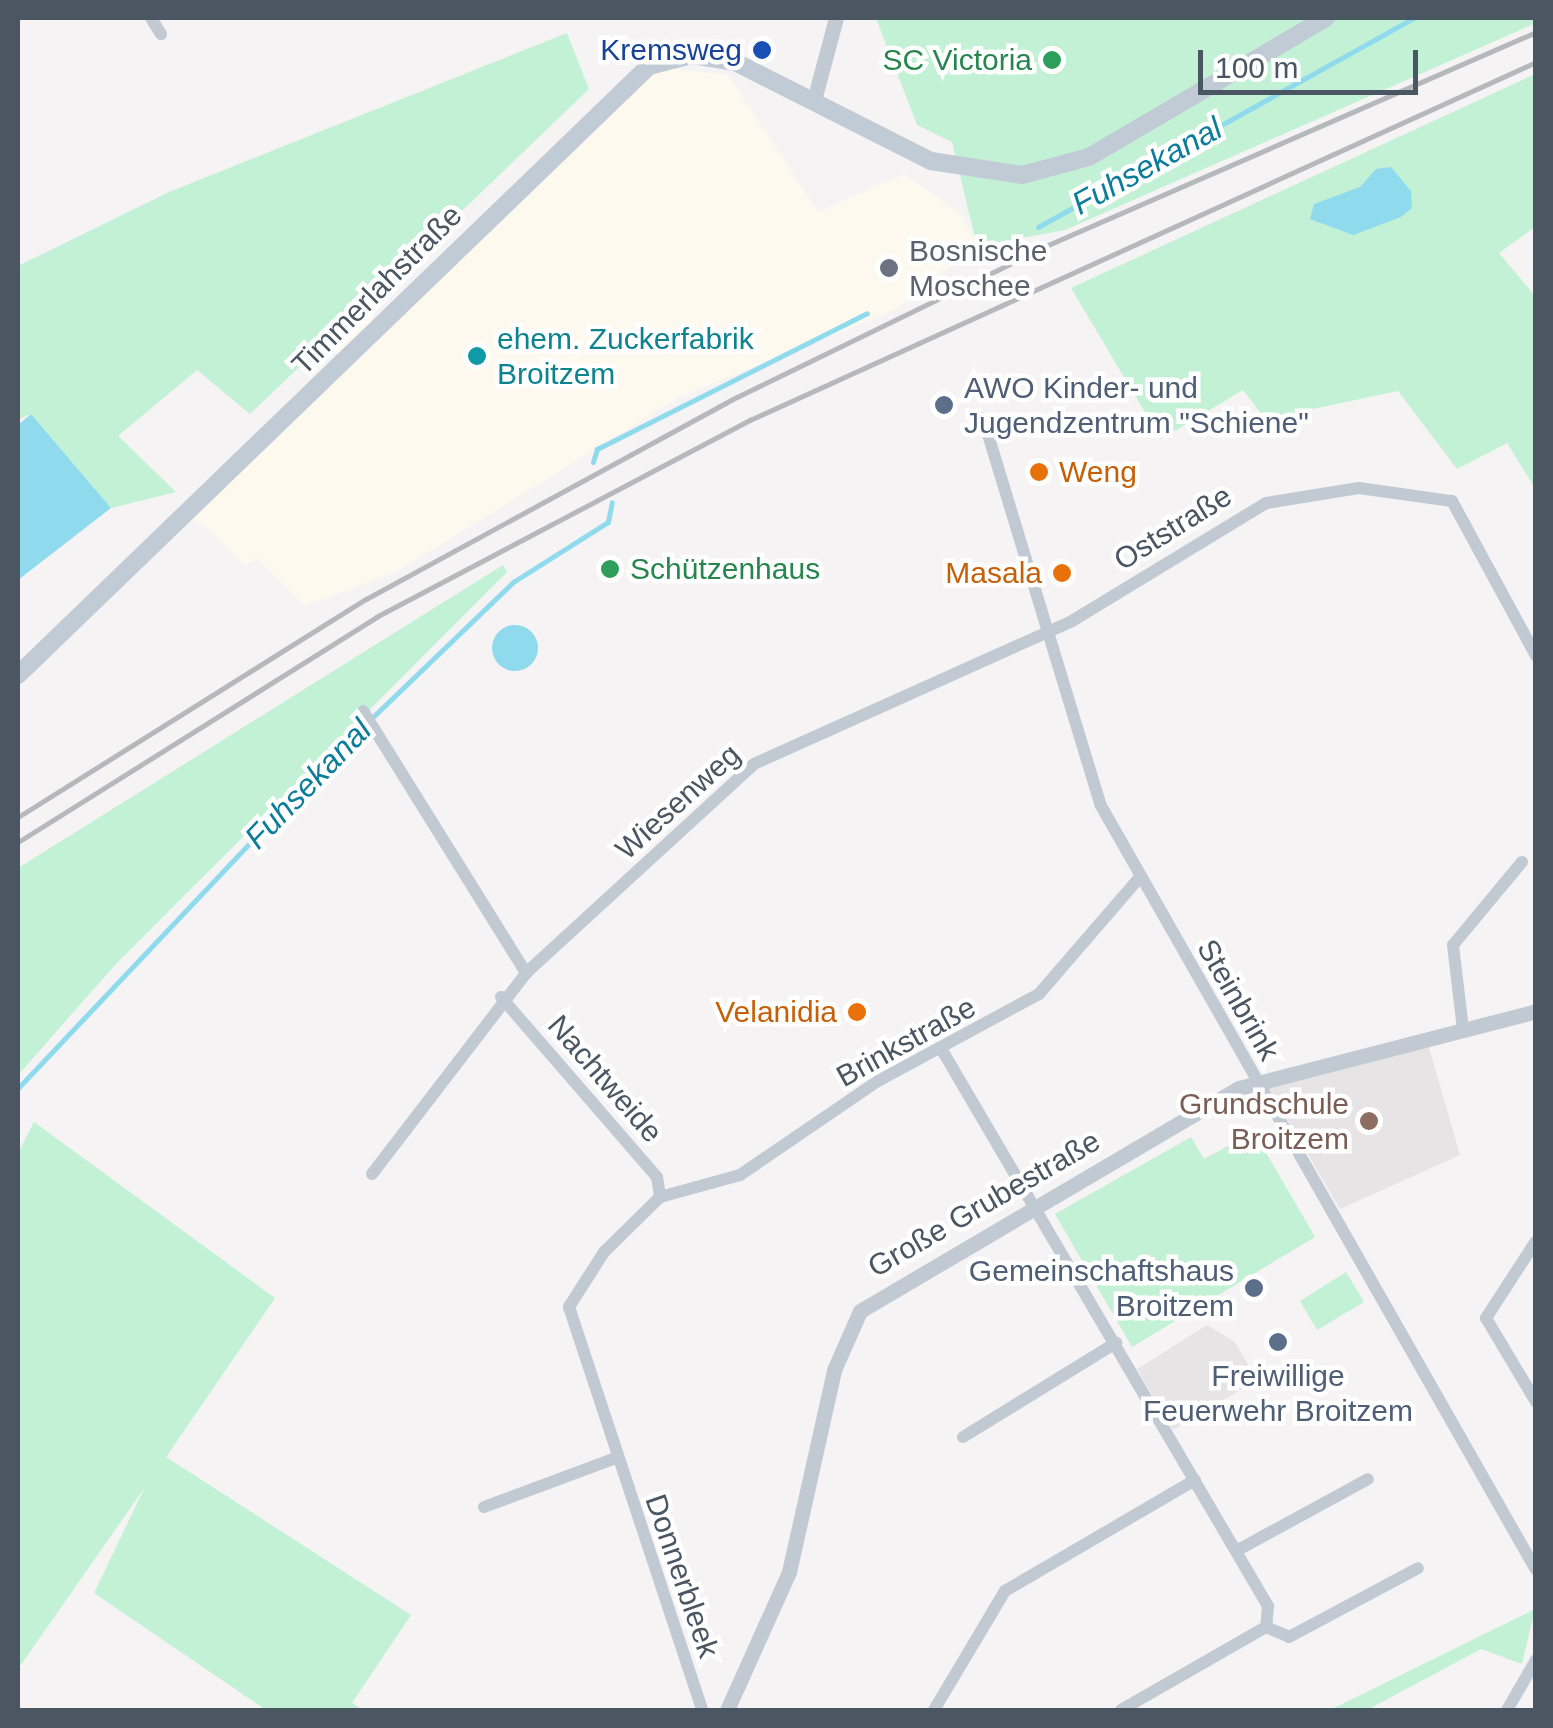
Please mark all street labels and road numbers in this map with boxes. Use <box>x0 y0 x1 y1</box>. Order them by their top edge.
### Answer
street label: Timmerlahstraße <box>285 198 469 382</box>
street label: Oststraße <box>1108 478 1238 578</box>
street label: Wiesenweg <box>608 737 748 867</box>
street label: Steinbrink <box>1189 933 1287 1067</box>
street label: Brinkstraße <box>830 989 982 1095</box>
street label: Nachtweide <box>540 1008 670 1150</box>
street label: Große Grubestraße <box>862 1123 1106 1285</box>
street label: Donnerbleek <box>637 1490 727 1662</box>

